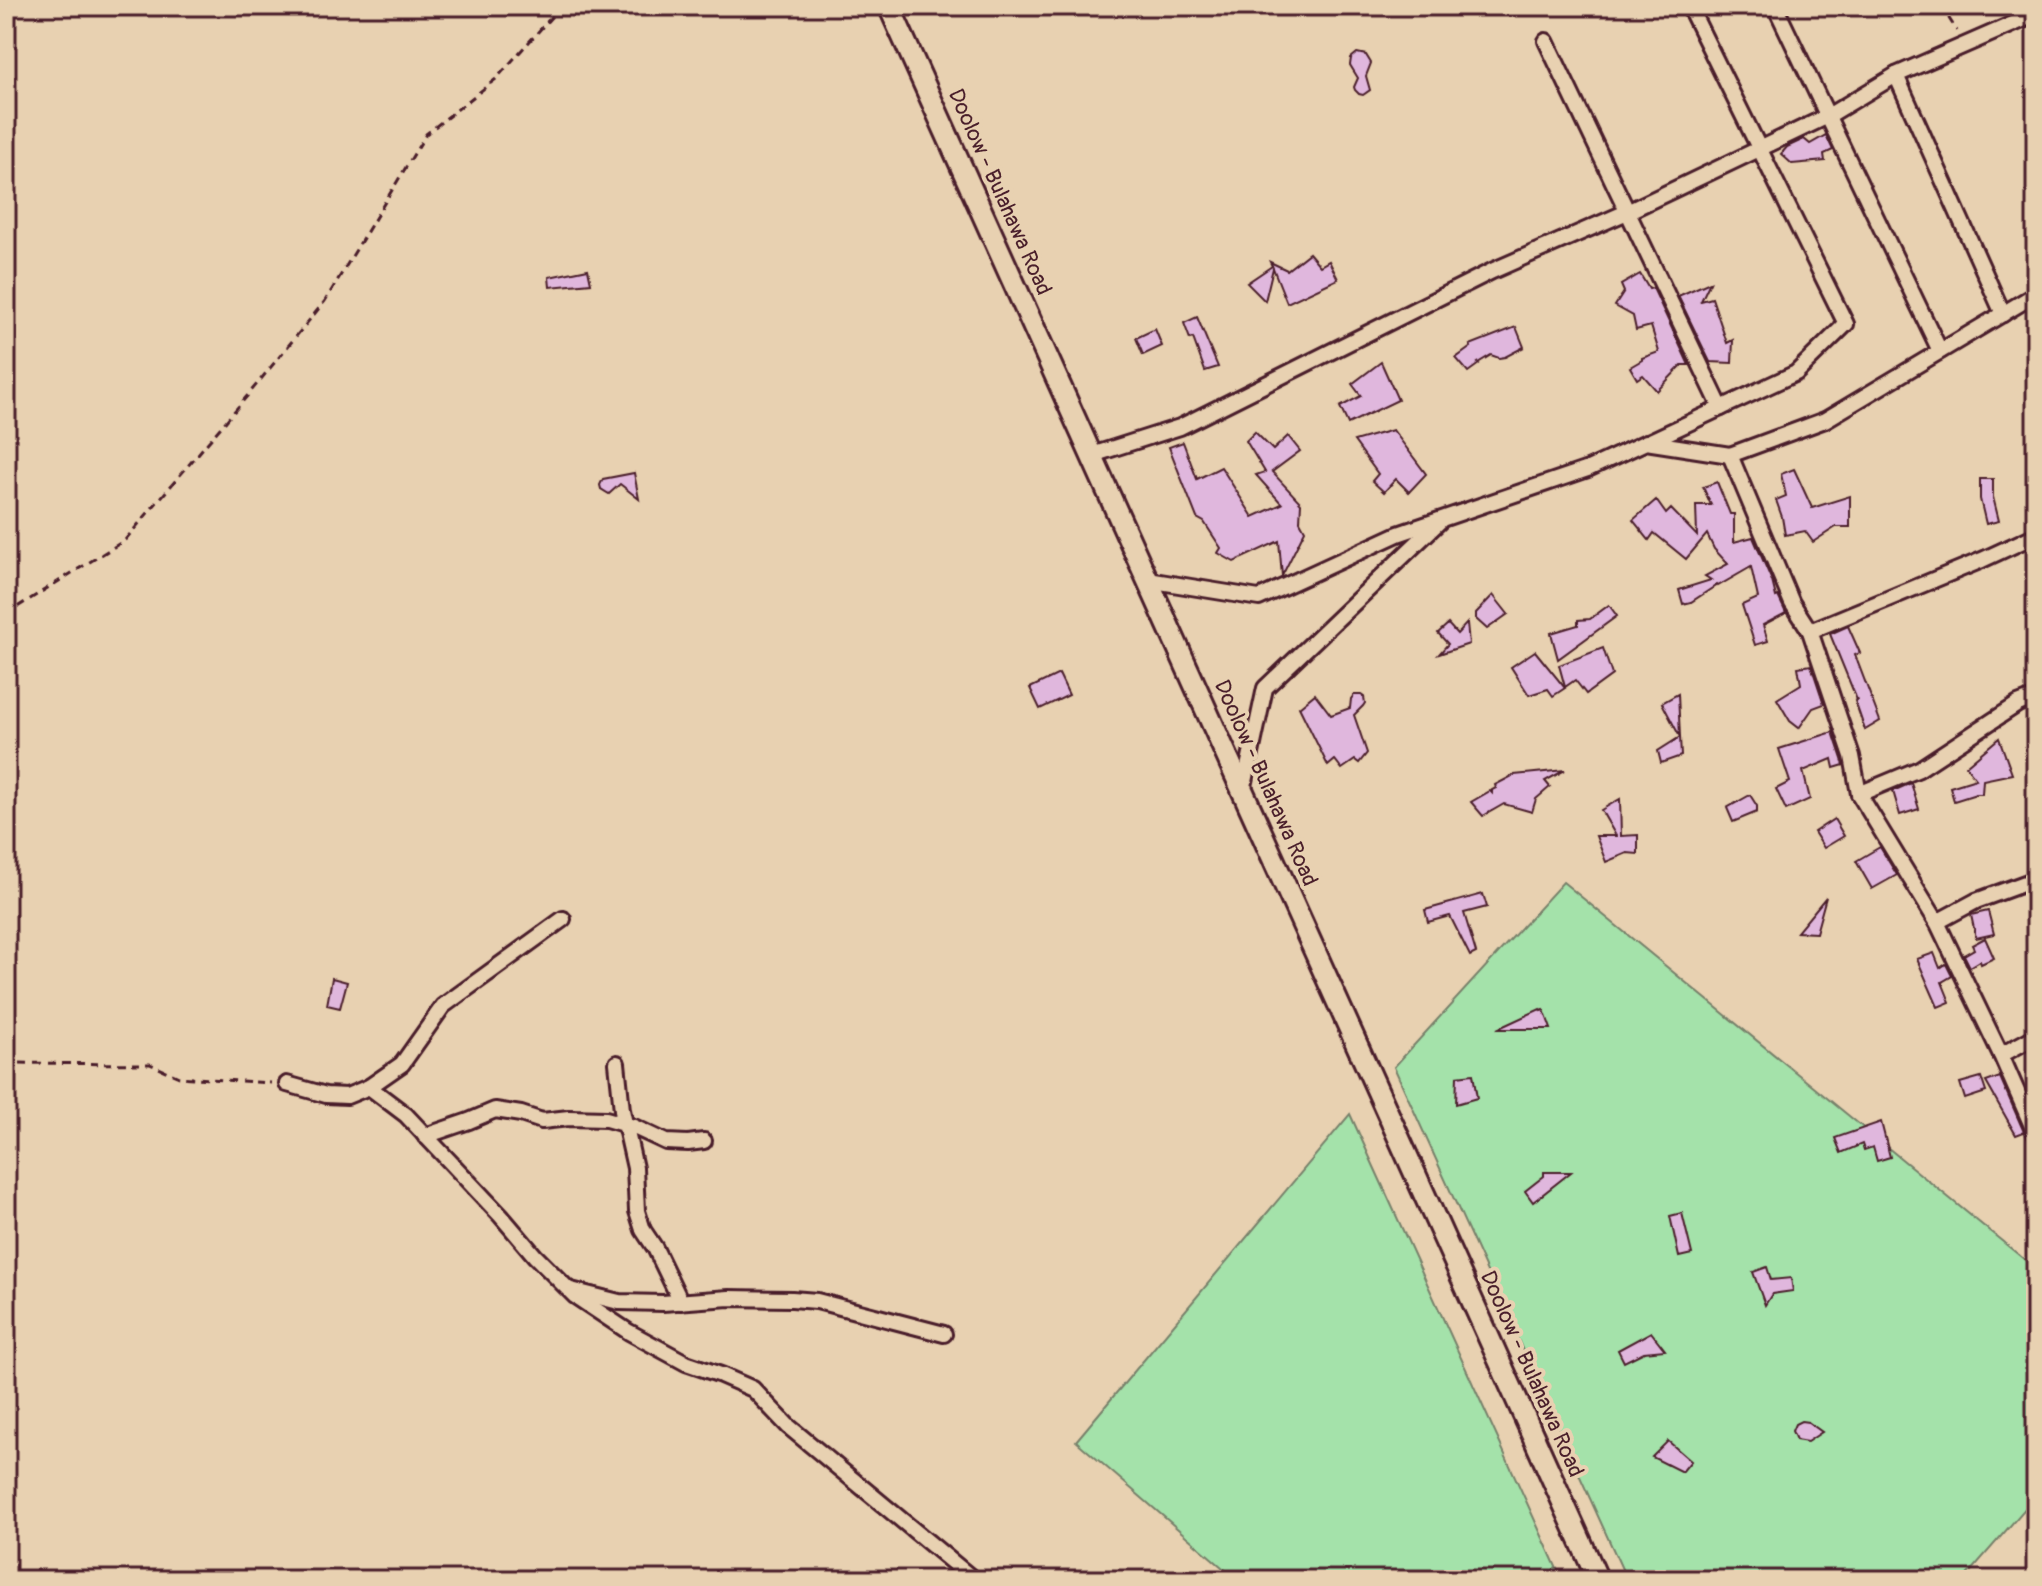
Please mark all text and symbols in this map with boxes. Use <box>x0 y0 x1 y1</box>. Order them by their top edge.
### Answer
street label: Doolow - Bulahawa Road <box>942 84 1058 300</box>
street label: Doolow - Bulahawa Road <box>1208 675 1324 891</box>
street label: Doolow - Bulahawa Road <box>1474 1266 1590 1482</box>

